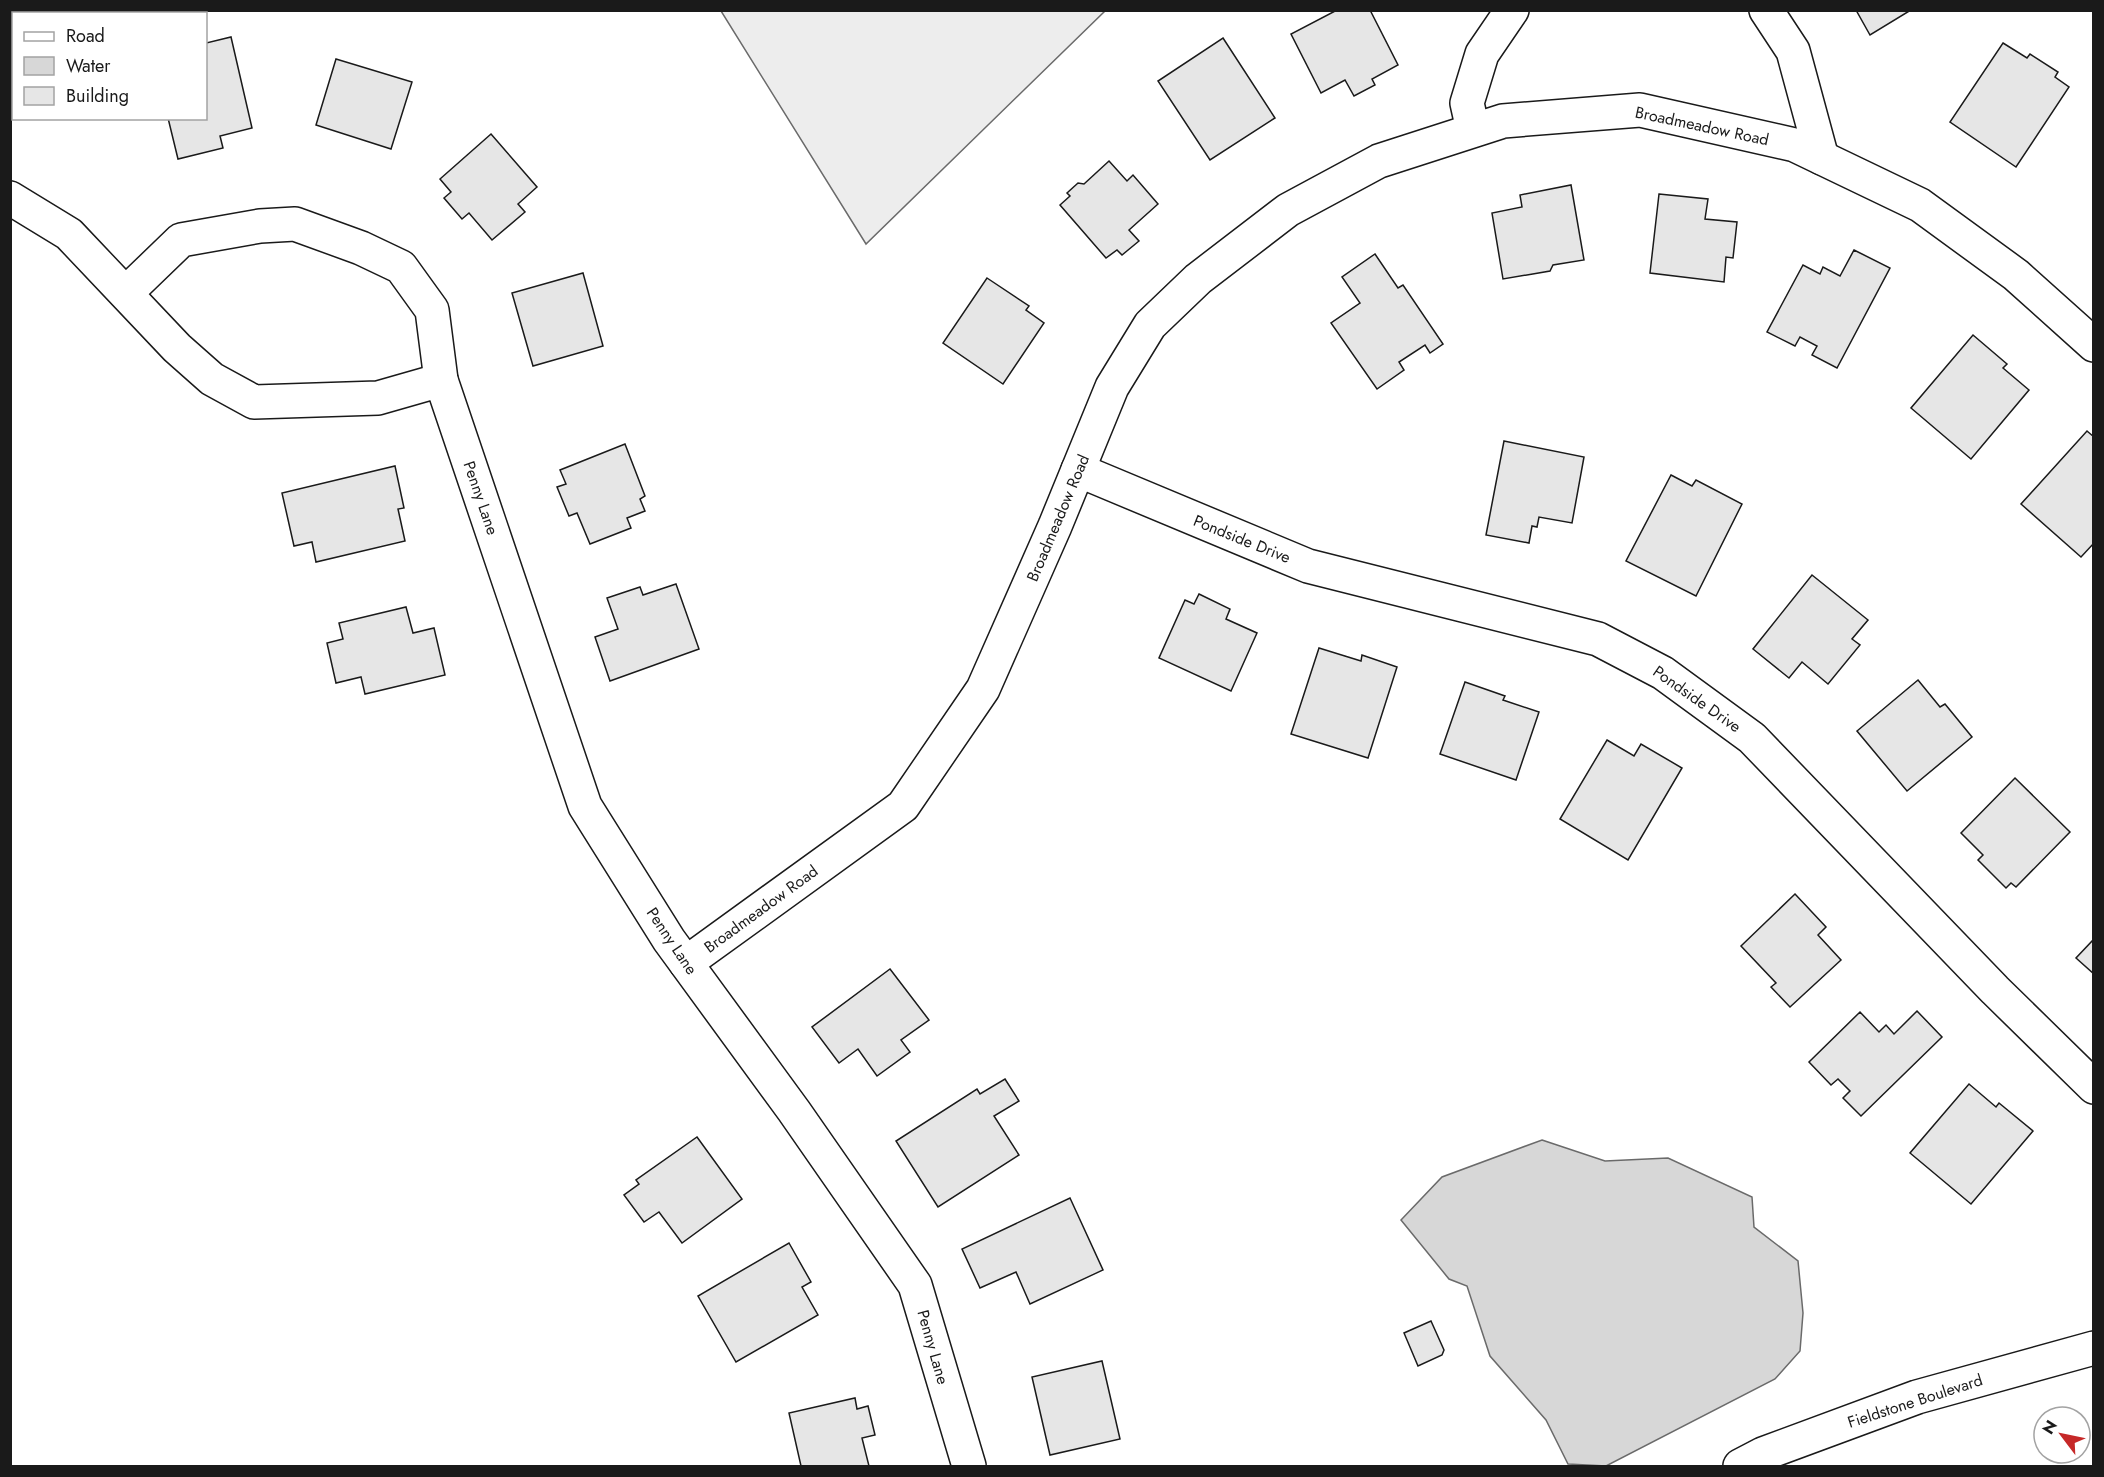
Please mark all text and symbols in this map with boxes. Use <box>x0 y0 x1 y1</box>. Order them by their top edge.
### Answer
legend <box>12 12 207 120</box>
text: Road <box>66 23 105 49</box>
text: Water <box>66 53 111 79</box>
text: Building <box>66 83 129 109</box>
street label: Broadmeadow Road <box>1633 101 1771 151</box>
street label: Broadmeadow Road <box>1021 451 1095 585</box>
street label: Penny Lane <box>458 458 504 538</box>
street label: Pondside Drive <box>1190 509 1294 569</box>
street label: Pondside Drive <box>1648 660 1746 738</box>
street label: Broadmeadow Road <box>699 860 823 958</box>
street label: Penny Lane <box>641 903 703 979</box>
street label: Penny Lane <box>911 1307 955 1387</box>
street label: Fieldstone Boulevard <box>1845 1368 1985 1434</box>
north arrow <box>2032 1405 2092 1465</box>
text: N <box>2037 1416 2063 1439</box>

